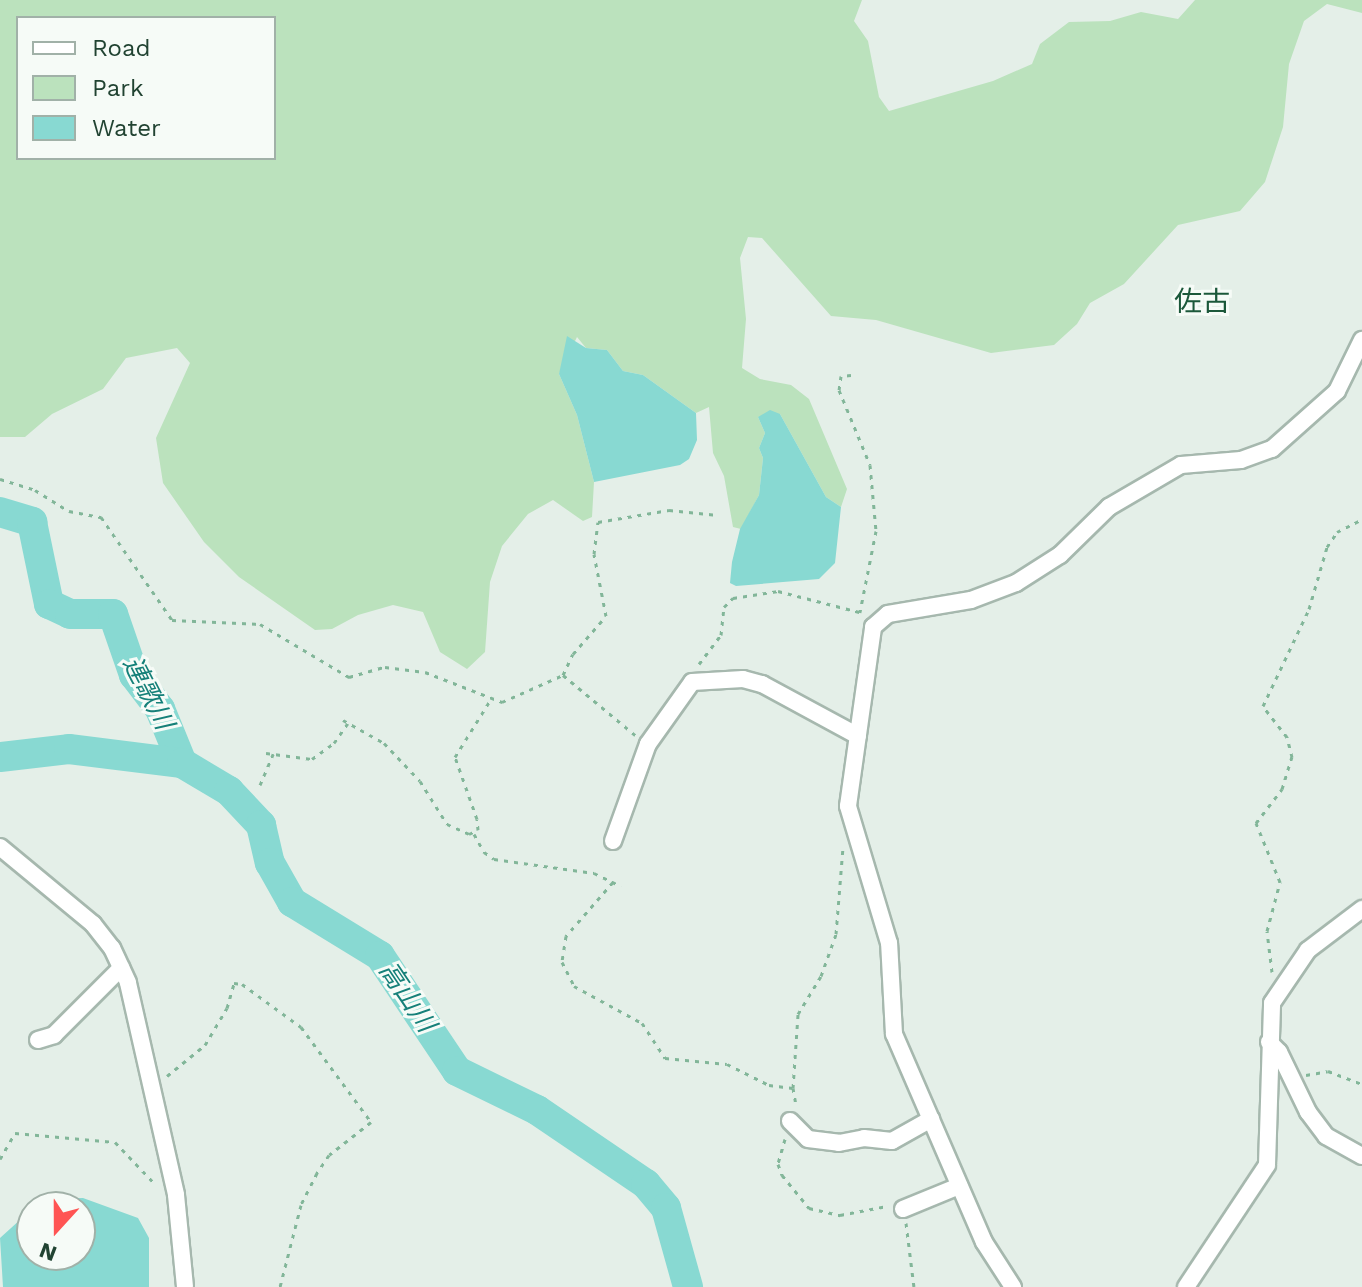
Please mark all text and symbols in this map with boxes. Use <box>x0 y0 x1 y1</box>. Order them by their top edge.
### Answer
legend <box>16 16 276 160</box>
text: Road <box>92 34 151 62</box>
text: Park <box>92 74 144 102</box>
text: Water <box>92 114 161 142</box>
district label: 佐古 <box>1174 285 1230 319</box>
water label: 連歌川 <box>116 651 180 735</box>
water label: 高山川 <box>372 956 442 1038</box>
north arrow <box>16 1191 96 1271</box>
text: N <box>36 1237 60 1267</box>

